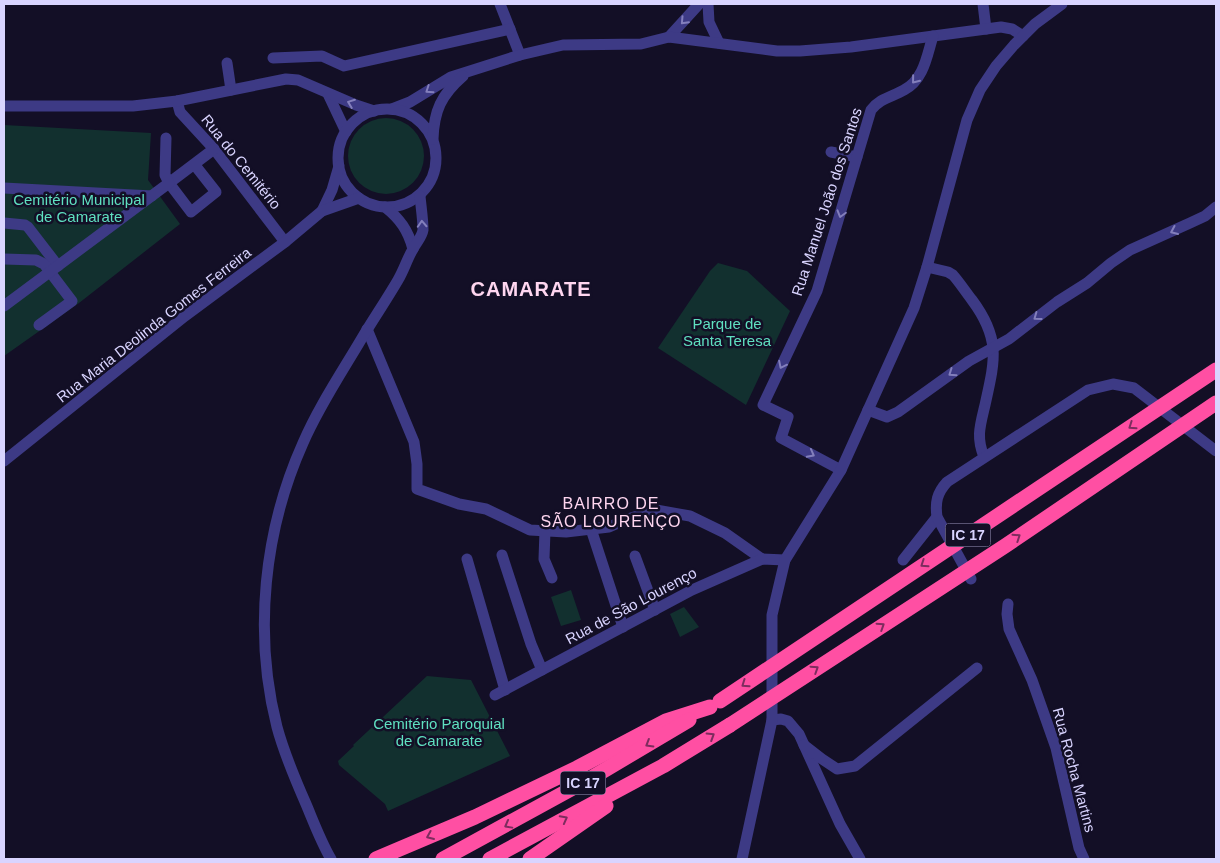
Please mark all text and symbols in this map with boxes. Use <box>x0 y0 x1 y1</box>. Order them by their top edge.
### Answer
one-way arrow <box>681 15 690 24</box>
one-way arrow <box>912 74 921 83</box>
one-way arrow <box>426 84 435 93</box>
one-way arrow <box>347 99 356 109</box>
street label: Rua Manuel João dos Santos <box>788 106 865 298</box>
street label: Rua do Cemitério <box>198 111 285 212</box>
park label: Cemitério Municipal de Camarate <box>13 191 145 225</box>
one-way arrow <box>836 209 846 217</box>
one-way arrow <box>417 220 427 228</box>
one-way arrow <box>1170 224 1179 235</box>
street label: Rua Maria Deolinda Gomes Ferreira <box>53 243 255 406</box>
district label: CAMARATE <box>471 278 591 300</box>
one-way arrow <box>1033 311 1043 320</box>
park label: Parque de Santa Teresa <box>683 315 772 349</box>
one-way arrow <box>778 359 788 368</box>
one-way arrow <box>948 367 958 376</box>
one-way arrow <box>1129 420 1138 429</box>
one-way arrow <box>806 448 815 458</box>
district label: BAIRRO DE SÃO LOURENÇO <box>541 495 681 530</box>
road number: IC 17 <box>946 524 990 546</box>
one-way arrow <box>1011 534 1021 543</box>
one-way arrow <box>920 558 929 568</box>
street label: Rua de São Lourenço <box>562 564 699 647</box>
one-way arrow <box>875 623 884 632</box>
one-way arrow <box>809 666 819 675</box>
one-way arrow <box>741 678 751 687</box>
street label: Rua Rocha Martins <box>1050 706 1099 834</box>
park label: Cemitério Paroquial de Camarate <box>373 715 505 749</box>
one-way arrow <box>706 733 715 743</box>
one-way arrow <box>645 737 654 747</box>
road number: IC 17 <box>560 771 606 794</box>
one-way arrow <box>559 816 568 826</box>
one-way arrow <box>504 818 513 828</box>
one-way arrow <box>426 830 435 841</box>

